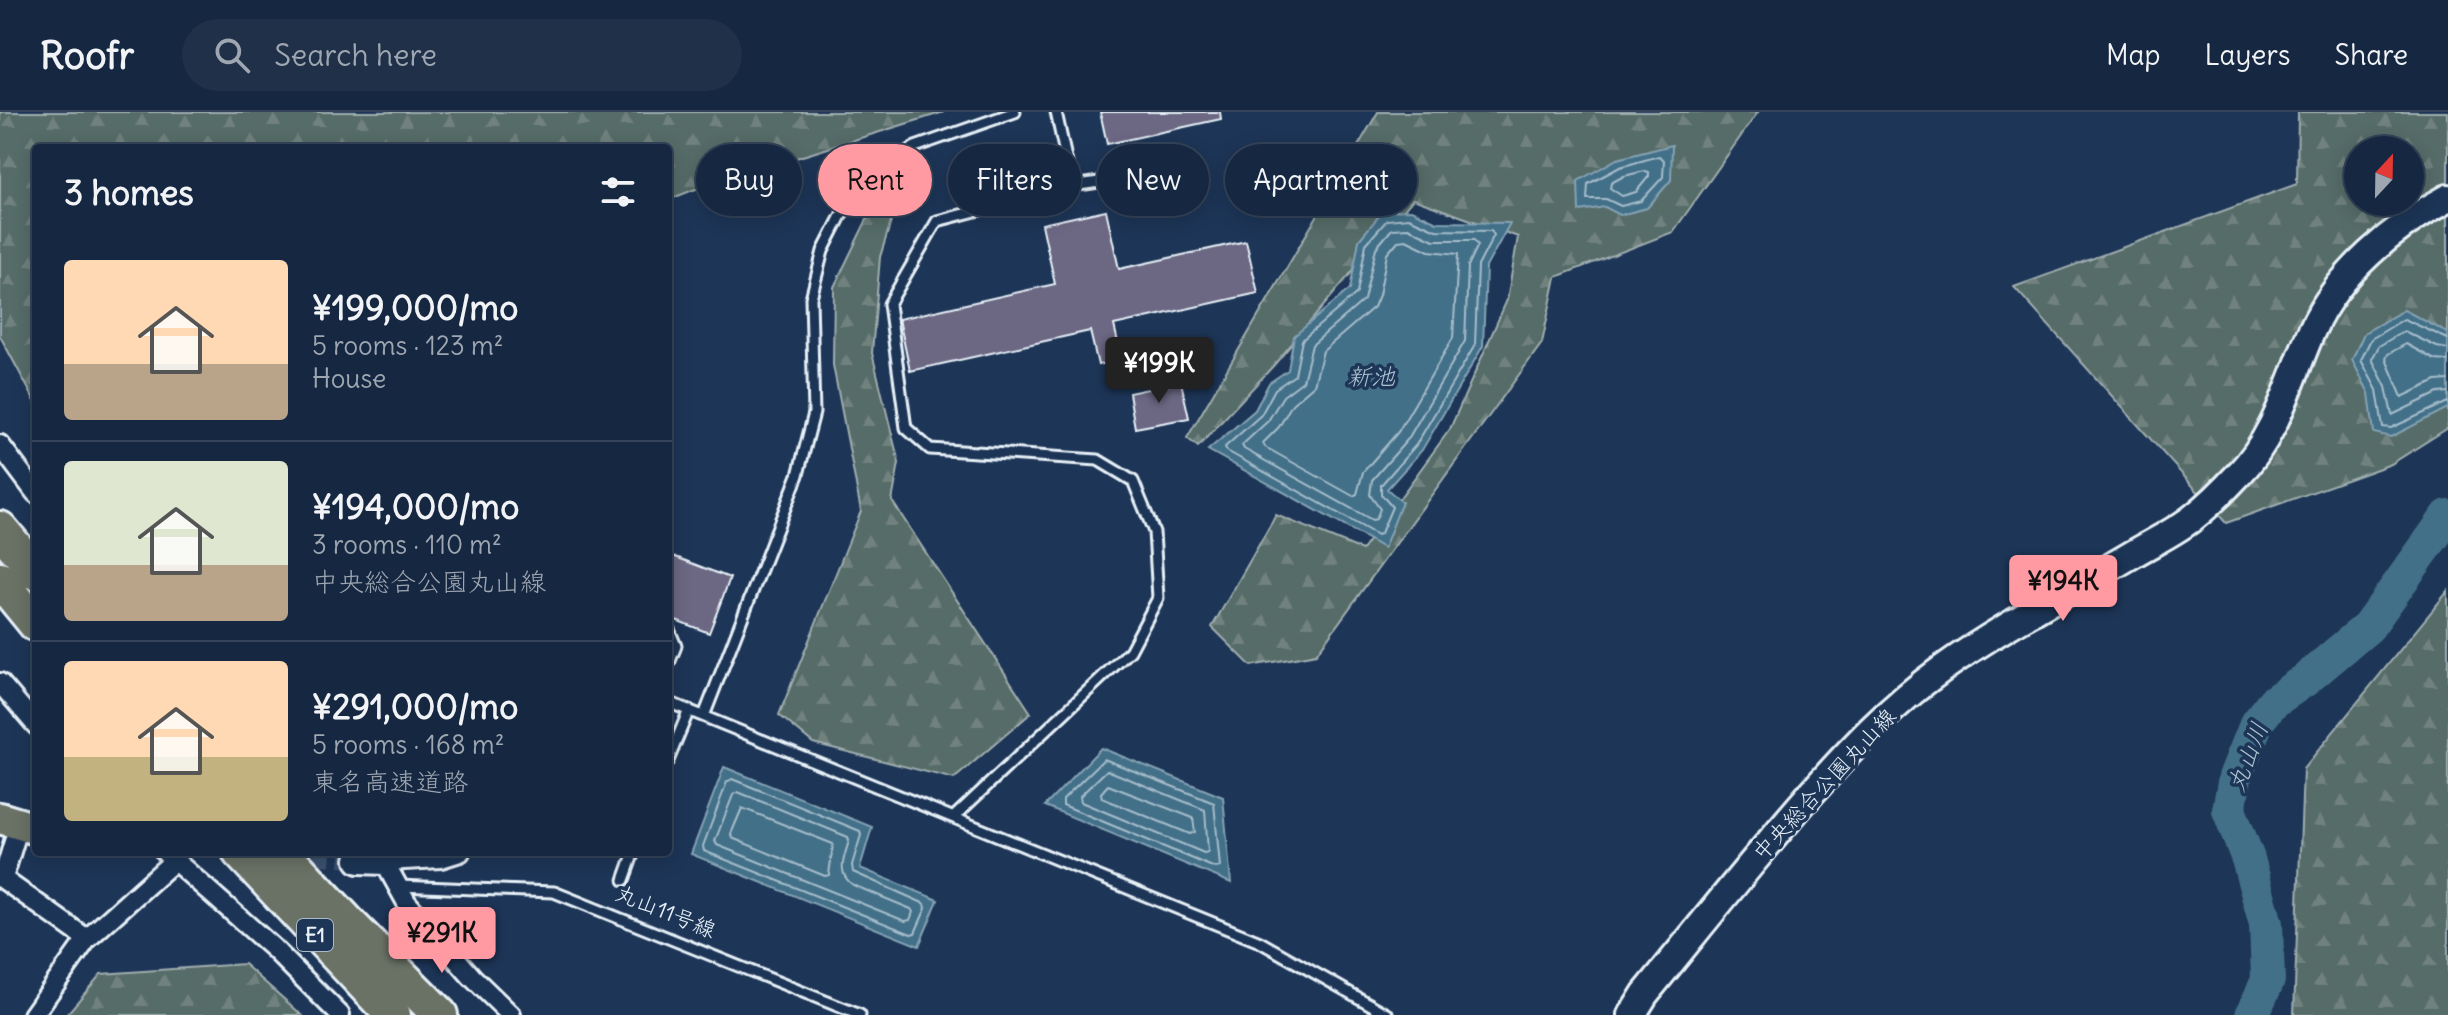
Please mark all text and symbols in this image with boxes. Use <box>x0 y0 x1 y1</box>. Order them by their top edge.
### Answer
search box <box>182 19 742 91</box>
text: Roofr <box>40 32 134 79</box>
icon: search <box>210 33 254 77</box>
text: Search here <box>274 36 437 74</box>
text: Map <box>2106 37 2161 73</box>
text: Layers <box>2205 37 2291 73</box>
text: Share <box>2335 37 2408 73</box>
north arrow <box>2344 136 2424 216</box>
map controls <box>2344 136 2424 216</box>
chip: Buy <box>696 144 802 216</box>
chip: Rent <box>818 144 932 216</box>
chip: Filters <box>948 144 1081 216</box>
chip: New <box>1097 144 1209 216</box>
chip: Apartment <box>1225 144 1417 216</box>
icon: filters <box>596 170 640 214</box>
text: 3 homes <box>64 171 194 214</box>
text: ¥199,000/mo <box>312 286 518 329</box>
icon: home <box>128 292 224 388</box>
text: 5 rooms · 123 m² <box>312 329 504 362</box>
pin: ¥199K <box>1103 337 1215 405</box>
text: ¥199K <box>1123 346 1195 379</box>
water label: 新池 <box>1347 361 1396 391</box>
text: House <box>312 362 386 395</box>
text: ¥194,000/mo <box>312 485 519 528</box>
icon: home <box>128 493 224 589</box>
text: 3 rooms · 110 m² <box>312 528 502 561</box>
pin: ¥194K <box>2007 555 2119 623</box>
text: ¥194K <box>2027 564 2099 597</box>
text: 中央総合公園丸山線 <box>312 565 546 598</box>
text: ¥291,000/mo <box>312 685 518 728</box>
icon: home <box>128 693 224 789</box>
street label: 中央総合公園丸山線 <box>1746 702 1902 866</box>
water label: 丸山川 <box>2220 718 2274 796</box>
text: 5 rooms · 168 m² <box>312 728 505 761</box>
text: 東名高速道路 <box>312 765 468 798</box>
street label: 丸山11号線 <box>612 878 720 944</box>
pin: ¥291K <box>386 907 498 975</box>
text: ¥291K <box>407 916 477 949</box>
road number: E1 <box>297 919 333 951</box>

